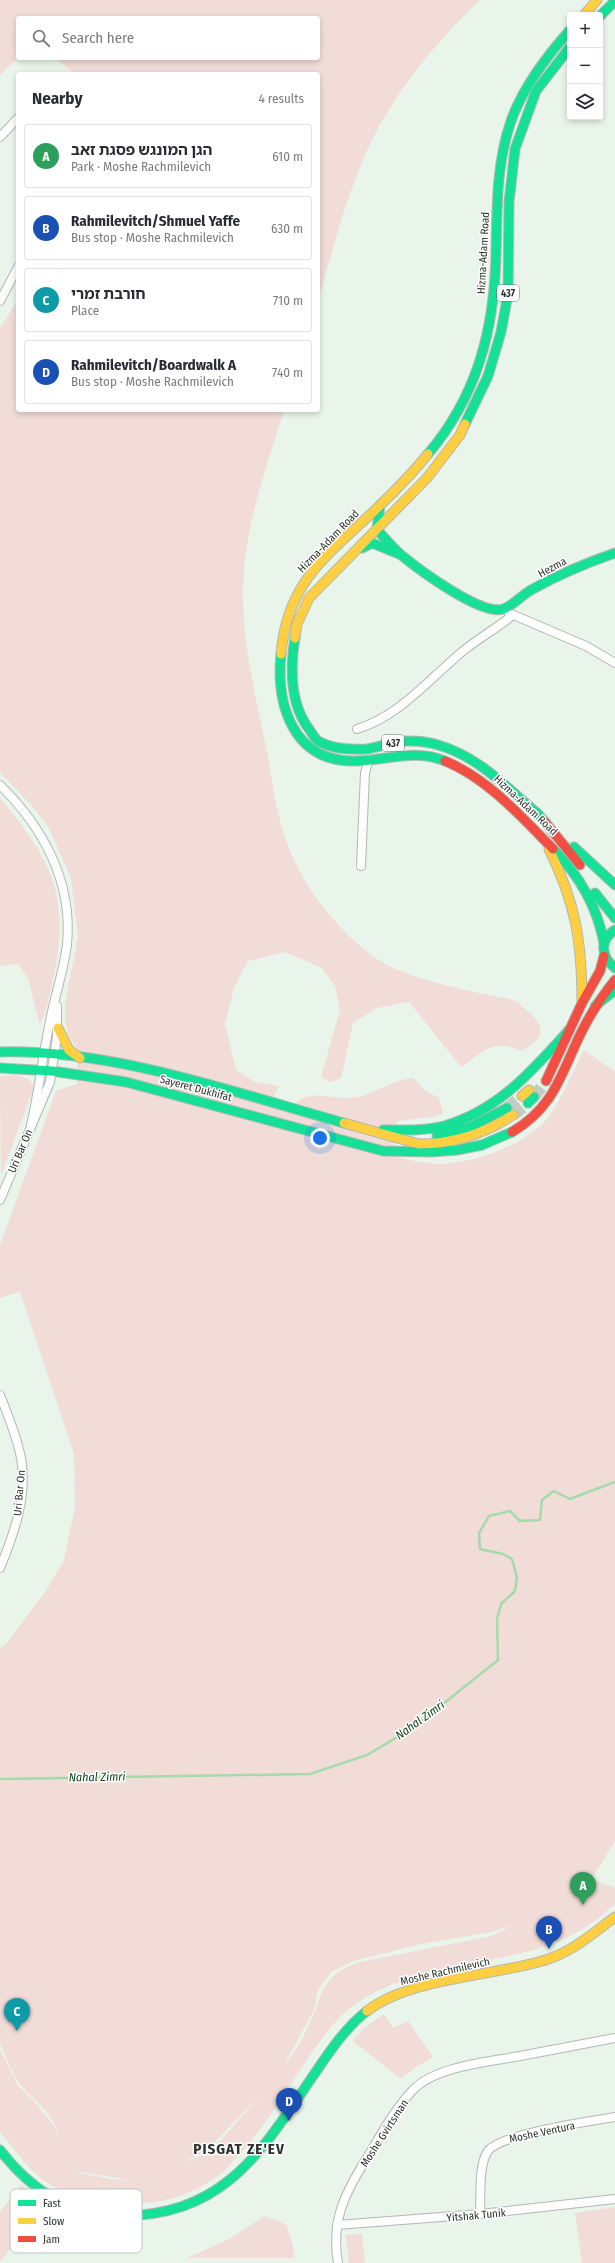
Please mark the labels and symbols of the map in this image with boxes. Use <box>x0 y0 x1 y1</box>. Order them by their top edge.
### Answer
street label: Hizma-Adam Road <box>475 212 492 295</box>
road number: 437 <box>497 285 519 301</box>
street label: Hizma-Adam Road <box>295 507 362 575</box>
street label: Hezma <box>536 555 569 580</box>
road number: 437 <box>382 735 404 751</box>
street label: Hizma-Adam Road <box>491 773 560 838</box>
street label: Sayeret Dukhifat <box>158 1073 234 1104</box>
street label: Uri Bar On <box>5 1127 35 1175</box>
your location <box>310 1128 330 1148</box>
street label: Uri Bar On <box>11 1469 28 1517</box>
water label: Nahal Zimri <box>393 1698 447 1742</box>
water label: Nahal Zimri <box>68 1770 126 1784</box>
pin: A <box>570 1872 596 1905</box>
pin: B <box>536 1916 562 1949</box>
street label: Moshe Rachmilevich <box>399 1955 491 1988</box>
pin: C <box>4 1998 30 2031</box>
pin: D <box>276 2088 302 2121</box>
street label: Moshe Gvirtsman <box>358 2097 411 2169</box>
street label: Moshe Ventura <box>508 2119 576 2146</box>
district label: PISGAT ZE'EV <box>193 2140 285 2158</box>
legend <box>10 2189 142 2253</box>
text: Fast <box>43 2197 61 2210</box>
street label: Yitshak Tunik <box>446 2206 507 2225</box>
text: Slow <box>43 2215 64 2228</box>
text: Jam <box>43 2233 60 2246</box>

